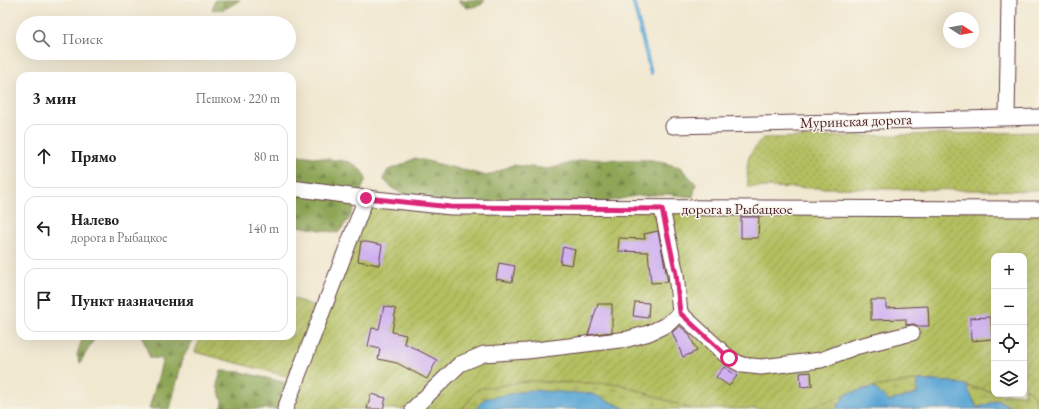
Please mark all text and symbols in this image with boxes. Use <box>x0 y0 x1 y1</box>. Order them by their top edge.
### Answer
north arrow <box>943 12 979 48</box>
search box <box>16 16 296 60</box>
icon: search <box>30 27 52 49</box>
text: Поиск <box>62 29 103 48</box>
text: 3 мин <box>32 87 76 109</box>
text: Пешком · 220 m <box>196 90 280 107</box>
street label: Муринская дорога <box>800 109 912 132</box>
icon: ahead <box>33 145 55 167</box>
text: Прямо <box>71 147 116 166</box>
text: 80 m <box>254 148 279 165</box>
route end <box>357 189 375 207</box>
street label: дорога в Рыбацкое <box>681 199 793 218</box>
text: Налево <box>71 210 119 229</box>
icon: left <box>33 217 55 239</box>
text: 140 m <box>248 220 279 237</box>
text: дорога в Рыбацкое <box>71 229 167 246</box>
map controls <box>991 253 1027 397</box>
button: + <box>991 253 1027 289</box>
icon: arrive <box>33 289 55 311</box>
button: − <box>991 289 1027 325</box>
text: Пункт назначения <box>71 291 194 310</box>
button: locate <box>991 325 1027 361</box>
route start <box>720 349 738 367</box>
button: layers <box>991 361 1027 397</box>

